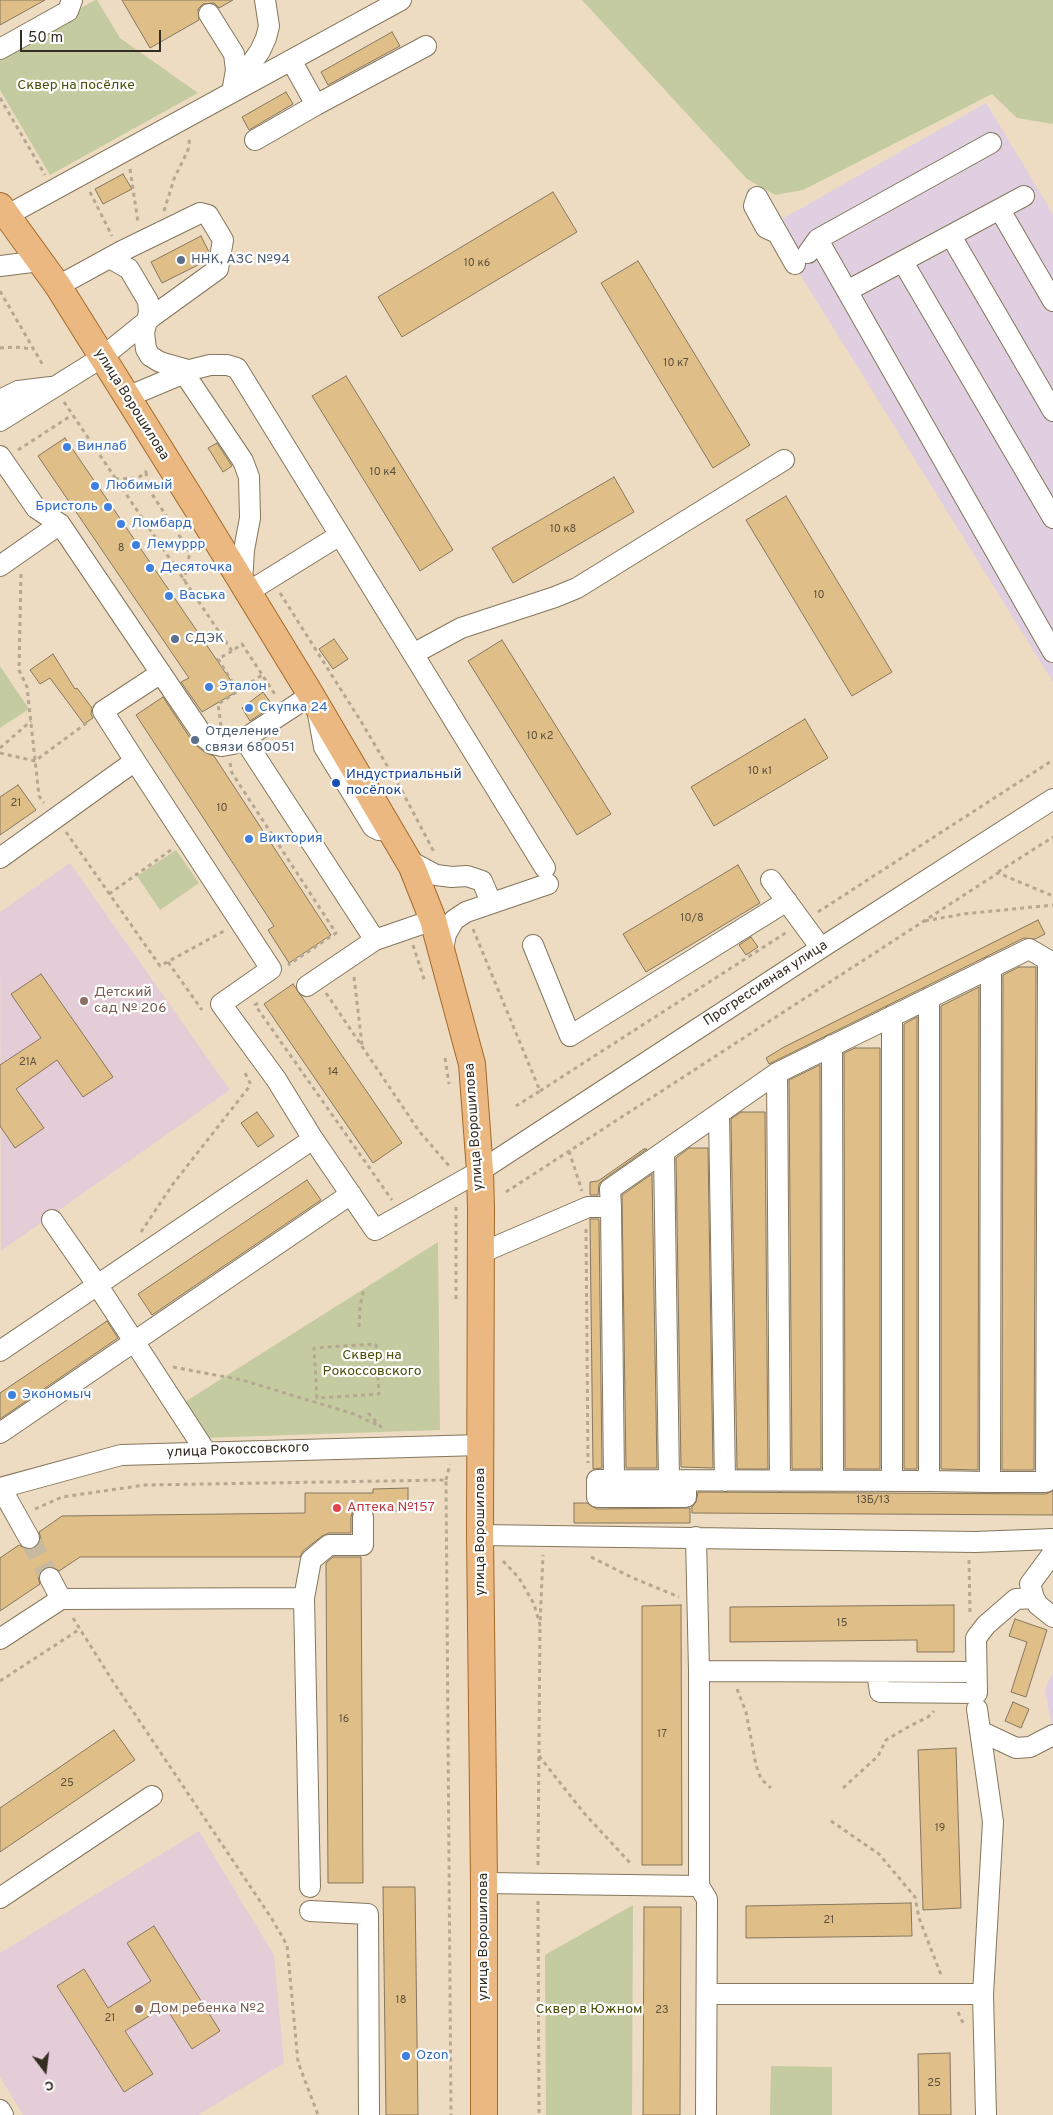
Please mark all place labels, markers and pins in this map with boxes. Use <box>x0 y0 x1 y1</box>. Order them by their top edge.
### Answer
place label: ННК, АЗС №94 <box>191 252 290 268</box>
marker: ННК, АЗС №94 <box>175 254 187 266</box>
place label: Винлаб <box>77 439 127 455</box>
marker: Винлаб <box>61 441 73 453</box>
place label: Любимый <box>105 478 173 494</box>
marker: Любимый <box>89 480 101 492</box>
place label: Бристоль <box>35 499 98 515</box>
marker: Бристоль <box>102 501 114 513</box>
place label: Ломбард <box>131 516 192 532</box>
marker: Ломбард <box>115 518 127 530</box>
place label: Лемуррр <box>146 537 205 553</box>
marker: Лемуррр <box>130 539 142 551</box>
place label: Десяточка <box>160 560 232 576</box>
marker: Десяточка <box>144 562 156 574</box>
place label: Васька <box>179 588 225 604</box>
marker: Васька <box>163 590 175 602</box>
place label: СДЭК <box>185 631 224 647</box>
marker: СДЭК <box>169 633 181 645</box>
place label: Эталон <box>219 679 267 695</box>
marker: Эталон <box>203 681 215 693</box>
place label: Скупка 24 <box>259 700 328 716</box>
marker: Скупка 24 <box>243 702 255 714</box>
place label: Отделение связи 680051 <box>205 724 295 756</box>
marker: Отделение связи 680051 <box>189 734 201 746</box>
place label: Индустриальный посёлок <box>346 767 462 800</box>
marker: Индустриальный посёлок <box>330 777 342 789</box>
place label: Виктория <box>259 831 323 847</box>
marker: Виктория <box>243 833 255 845</box>
place label: Детский сад № 206 <box>94 985 167 1018</box>
marker: Детский сад № 206 <box>78 995 90 1007</box>
place label: Экономыч <box>22 1387 91 1403</box>
marker: Экономыч <box>6 1389 18 1401</box>
place label: Аптека №157 <box>347 1500 435 1516</box>
marker: Аптека №157 <box>331 1502 343 1514</box>
place label: Дом ребенка №2 <box>149 2001 265 2017</box>
marker: Дом ребенка №2 <box>133 2003 145 2015</box>
place label: Ozon <box>416 2048 449 2064</box>
marker: Ozon <box>400 2050 412 2062</box>

